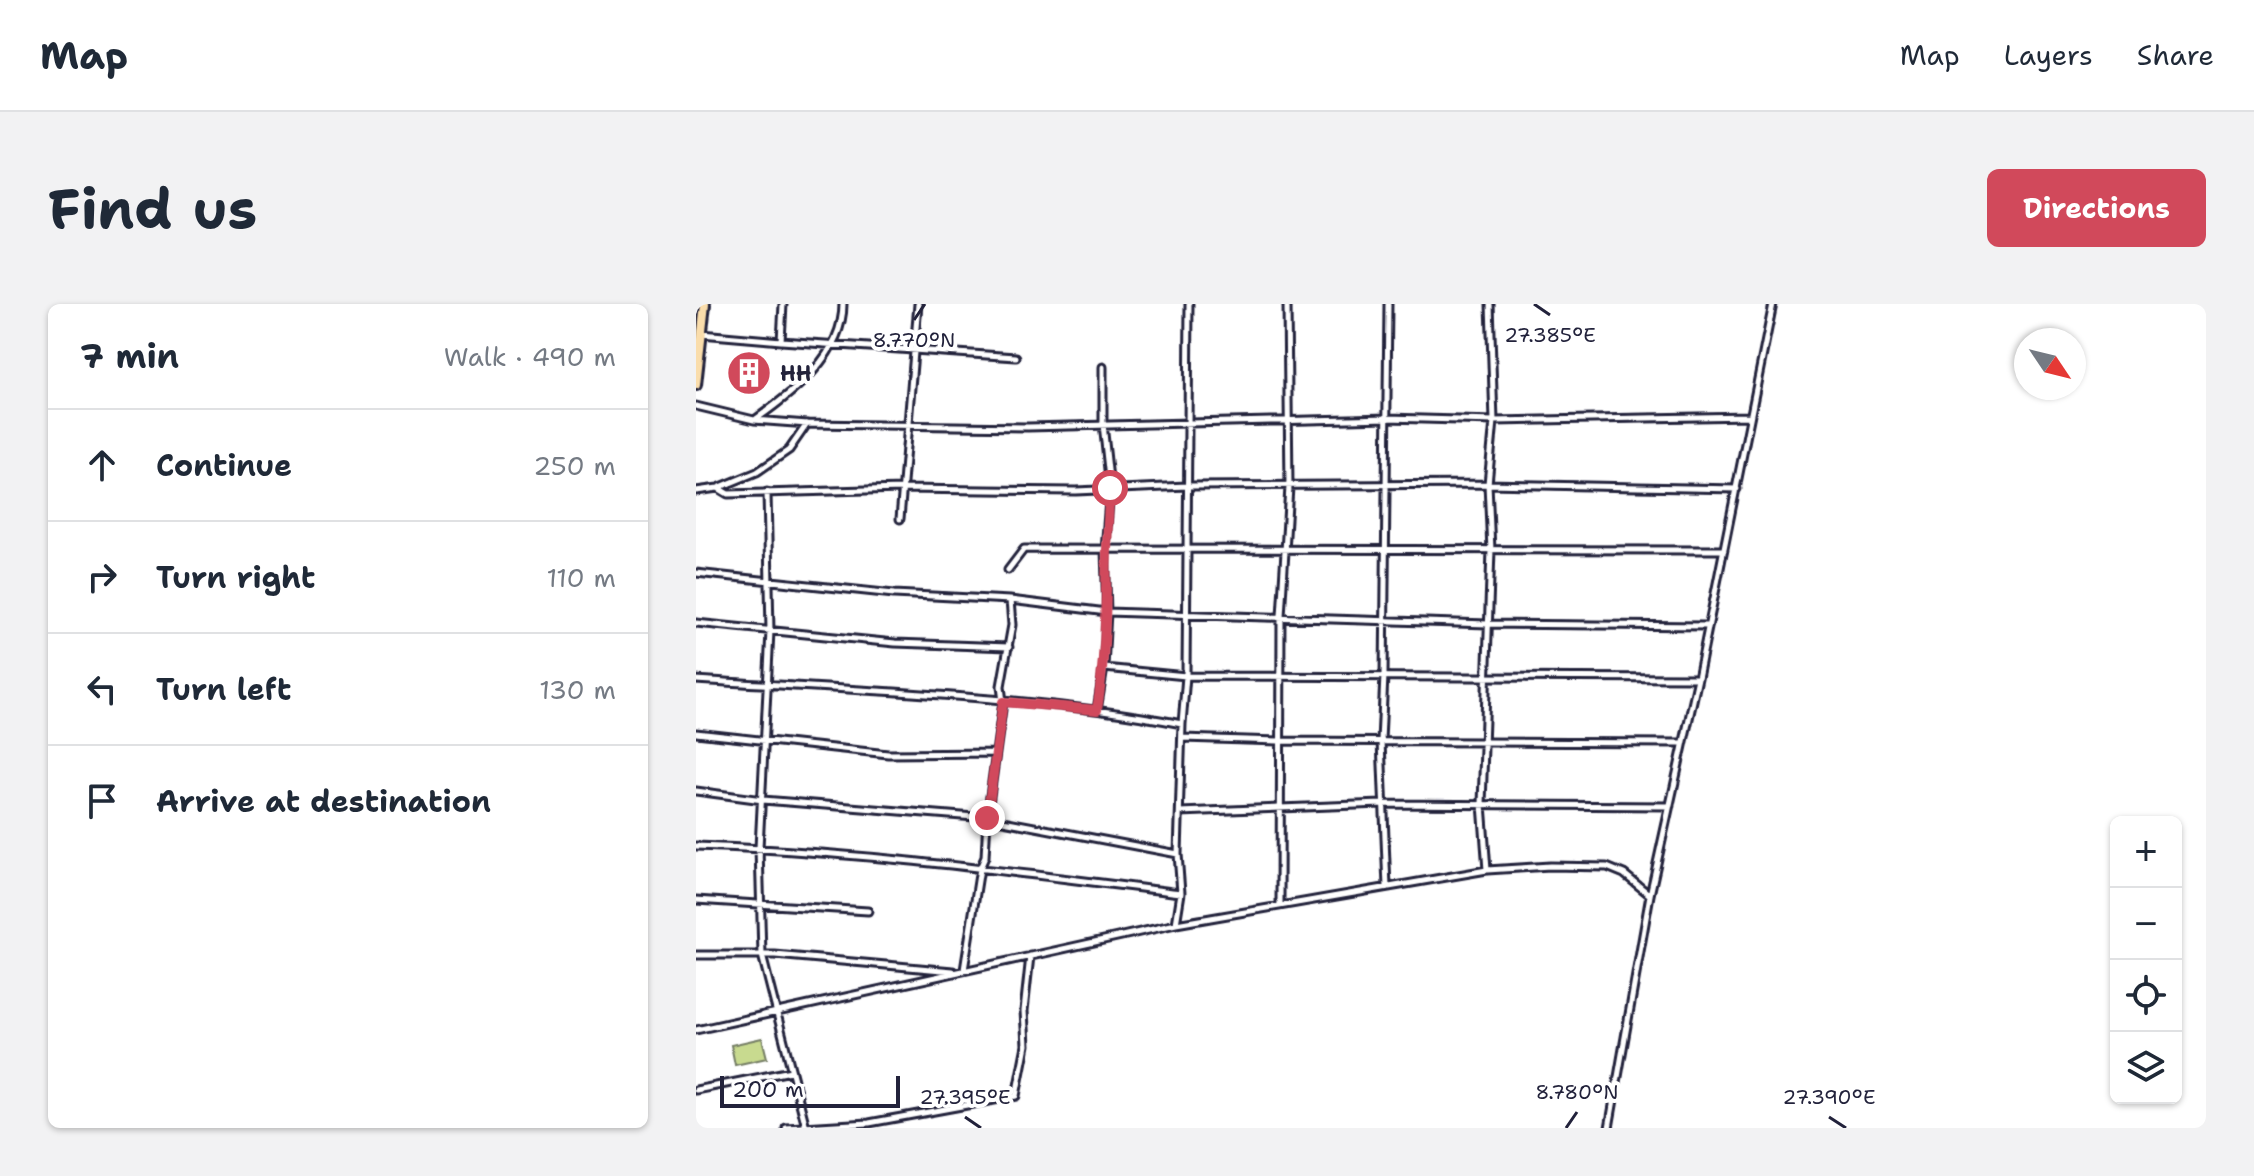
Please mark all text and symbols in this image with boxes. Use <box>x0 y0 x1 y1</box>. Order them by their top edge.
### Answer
text: Map <box>40 30 128 81</box>
text: Map <box>1900 36 1960 74</box>
text: Layers <box>2004 36 2093 74</box>
text: Share <box>2137 36 2214 74</box>
button: Directions <box>1987 169 2206 247</box>
text: Find us <box>48 171 257 246</box>
text: 27.385°E <box>1504 322 1596 348</box>
text: 8.770°N <box>873 327 955 353</box>
north arrow <box>2014 328 2086 400</box>
text: 7 min <box>80 333 179 379</box>
text: Walk · 490 m <box>444 339 616 374</box>
building icon: HH <box>725 349 773 397</box>
place label: HH <box>780 359 812 388</box>
icon: ahead <box>80 443 124 487</box>
text: Continue <box>156 445 292 486</box>
text: 250 m <box>533 448 616 483</box>
route start <box>1092 470 1128 506</box>
icon: right <box>80 555 124 599</box>
text: Turn right <box>156 557 315 598</box>
text: 110 m <box>546 560 616 595</box>
icon: left <box>80 667 124 711</box>
text: Turn left <box>156 669 291 710</box>
text: 130 m <box>539 672 616 707</box>
icon: arrive <box>80 779 124 823</box>
text: Arrive at destination <box>156 781 491 822</box>
route end <box>969 800 1005 836</box>
map controls <box>2110 816 2182 1104</box>
button: + <box>2110 816 2182 888</box>
button: − <box>2110 888 2182 960</box>
button: locate <box>2110 960 2182 1032</box>
button: layers <box>2110 1032 2182 1104</box>
scale bar <box>720 1072 900 1108</box>
text: 200 m <box>732 1075 804 1104</box>
text: 8.780°N <box>1536 1079 1618 1105</box>
text: 27.395°E <box>919 1084 1011 1110</box>
text: 27.390°E <box>1783 1084 1875 1110</box>

